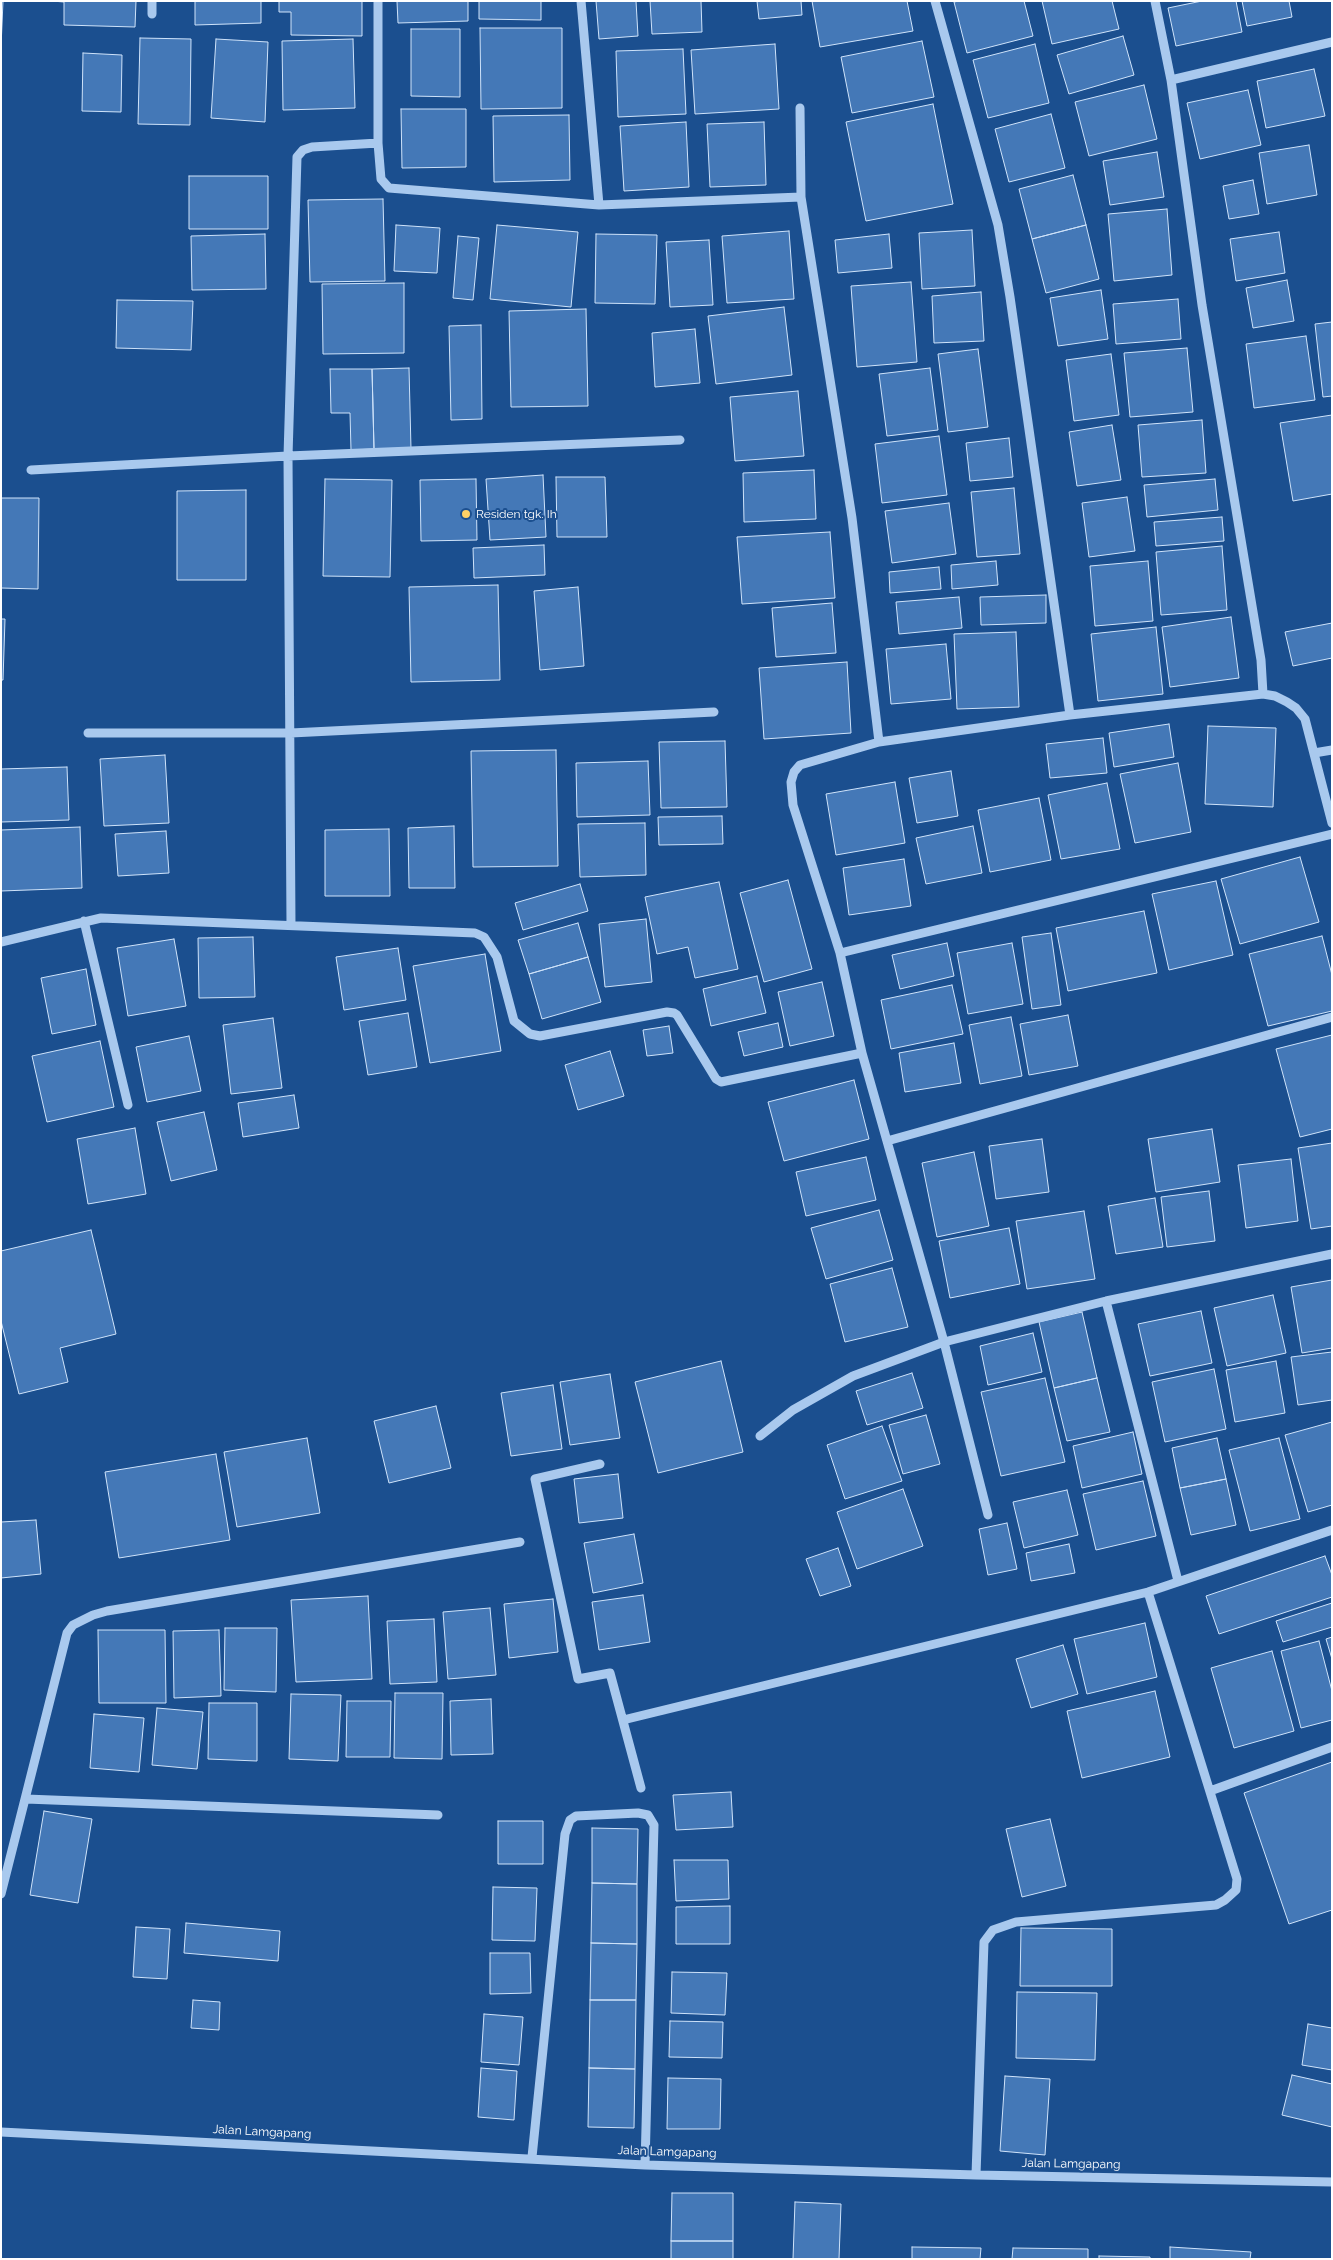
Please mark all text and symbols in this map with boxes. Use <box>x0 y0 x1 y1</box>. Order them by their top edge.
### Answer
place label: Residen tgk. Ih <box>476 507 557 521</box>
marker: Residen tgk. Ih <box>460 508 472 520</box>
street label: Jalan Lamgapang <box>212 2122 312 2142</box>
street label: Jalan Lamgapang <box>617 2143 717 2161</box>
street label: Jalan Lamgapang <box>1021 2156 1121 2172</box>

